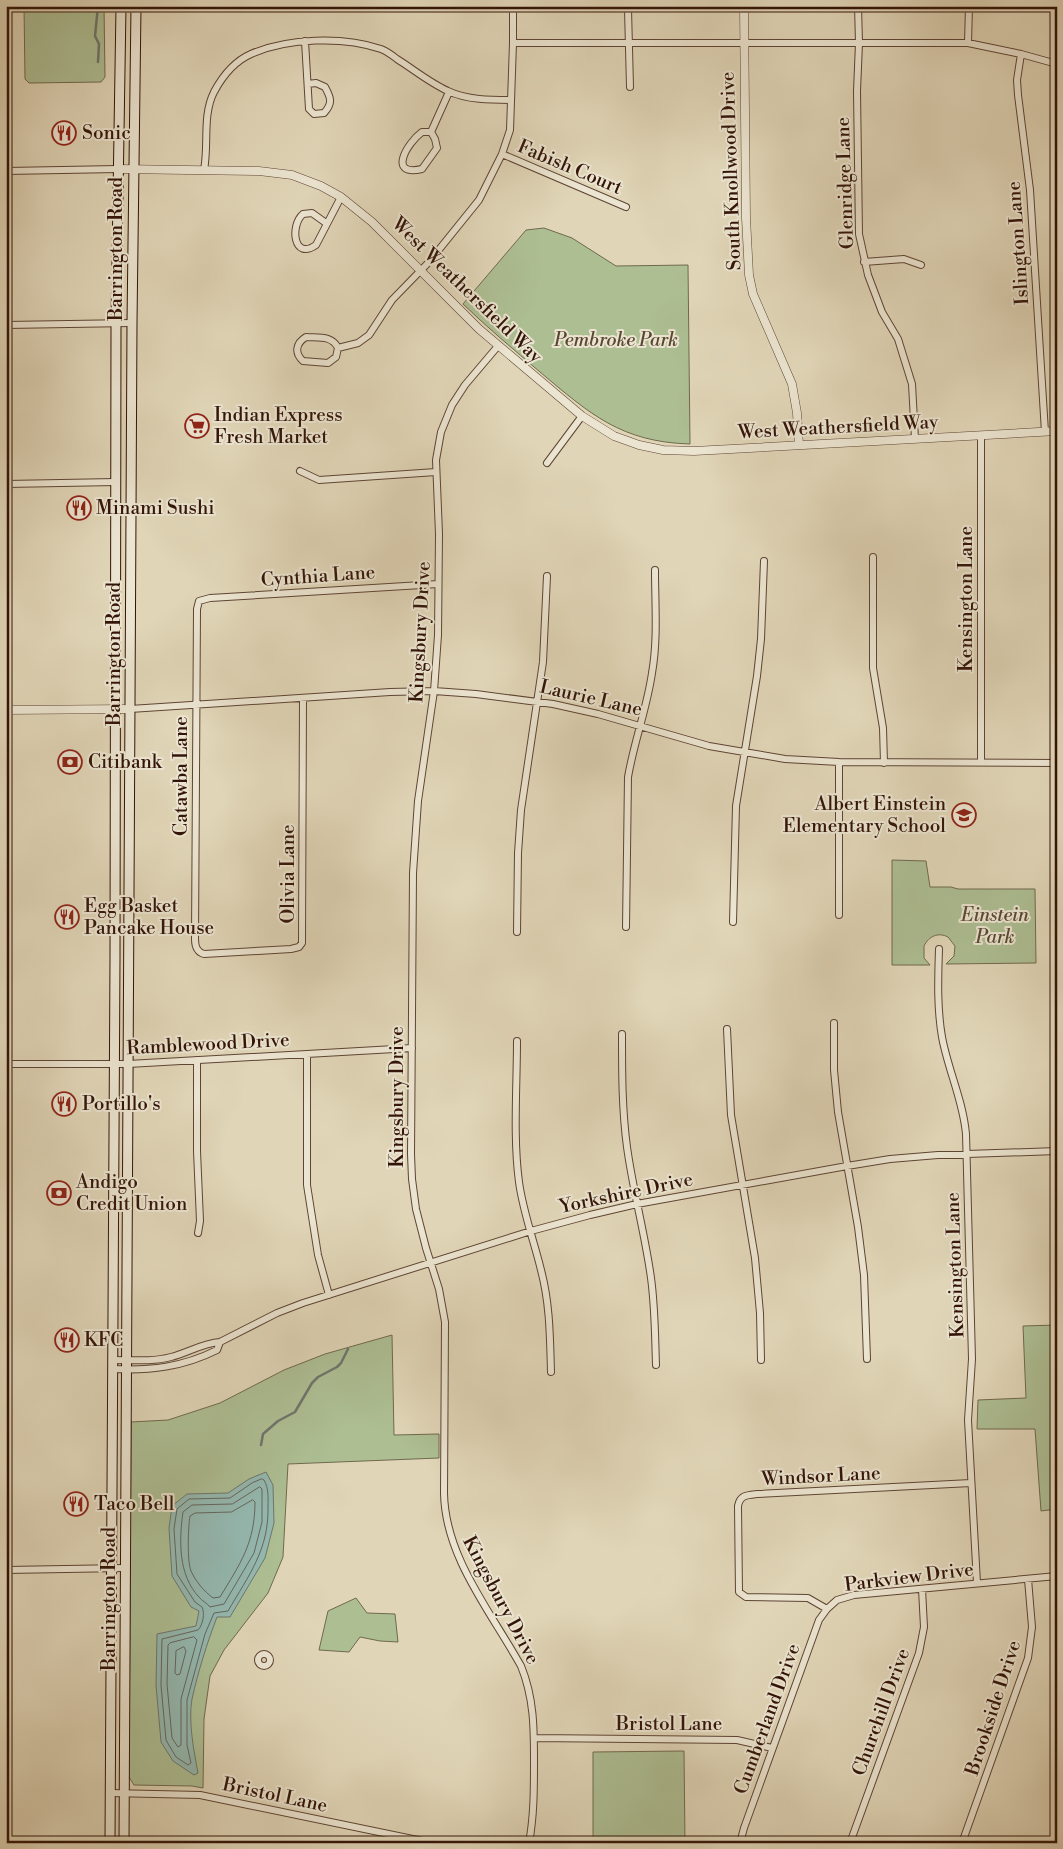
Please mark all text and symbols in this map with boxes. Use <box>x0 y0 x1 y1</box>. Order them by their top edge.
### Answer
street label: South Knollwood Drive <box>716 71 746 271</box>
street label: Glenridge Lane <box>831 116 859 250</box>
restaurant icon: Sonic <box>51 120 77 146</box>
place label: Sonic <box>82 121 131 145</box>
street label: Fabish Court <box>514 134 626 200</box>
street label: Barrington Road <box>104 177 128 322</box>
street label: Islington Lane <box>1002 180 1034 306</box>
street label: West Weathersfield Way <box>386 211 548 369</box>
park label: Pembroke Park <box>553 328 678 352</box>
place label: Indian Express Fresh Market <box>214 403 342 449</box>
street label: West Weathersfield Way <box>736 410 940 444</box>
supermarket icon: Indian Express Fresh Market <box>184 413 210 439</box>
restaurant icon: Minami Sushi <box>66 495 92 521</box>
place label: Minami Sushi <box>96 496 214 520</box>
street label: Kensington Lane <box>954 526 978 672</box>
street label: Cynthia Lane <box>260 560 376 592</box>
street label: Kingsbury Drive <box>404 561 436 703</box>
street label: Barrington Road <box>102 582 126 727</box>
street label: Laurie Lane <box>537 675 645 721</box>
street label: Catawba Lane <box>169 716 193 836</box>
bank icon: Citibank <box>57 749 83 775</box>
place label: Citibank <box>88 750 163 774</box>
place label: Albert Einstein Elementary School <box>783 792 946 838</box>
school or university icon: Albert Einstein Elementary School <box>951 802 977 828</box>
street label: Olivia Lane <box>276 824 300 924</box>
place label: Egg Basket Pancake House <box>84 894 214 940</box>
park label: Einstein Park <box>960 903 1029 949</box>
restaurant icon: Egg Basket Pancake House <box>54 904 80 930</box>
street label: Kingsbury Drive <box>385 1026 409 1168</box>
street label: Ramblewood Drive <box>126 1028 290 1060</box>
restaurant icon: Portillo's <box>51 1091 77 1117</box>
place label: Portillo's <box>82 1092 161 1116</box>
street label: Yorkshire Drive <box>556 1167 695 1219</box>
place label: Andigo Credit Union <box>75 1170 187 1216</box>
bank icon: Andigo Credit Union <box>46 1180 72 1206</box>
street label: Kensington Lane <box>940 1192 970 1338</box>
restaurant icon: KFC <box>54 1327 80 1353</box>
place label: KFC <box>84 1328 123 1352</box>
street label: Windsor Lane <box>760 1461 881 1491</box>
restaurant icon: Taco Bell <box>63 1491 89 1517</box>
place label: Taco Bell <box>94 1492 175 1516</box>
street label: Barrington Road <box>97 1527 121 1672</box>
street label: Kingsbury Drive <box>457 1532 545 1668</box>
street label: Parkview Drive <box>843 1557 975 1597</box>
street label: Brookside Drive <box>960 1637 1026 1780</box>
street label: Cumberland Drive <box>729 1640 805 1798</box>
street label: Churchill Drive <box>847 1645 915 1779</box>
street label: Bristol Lane <box>615 1712 722 1736</box>
street label: Bristol Lane <box>219 1772 330 1818</box>

